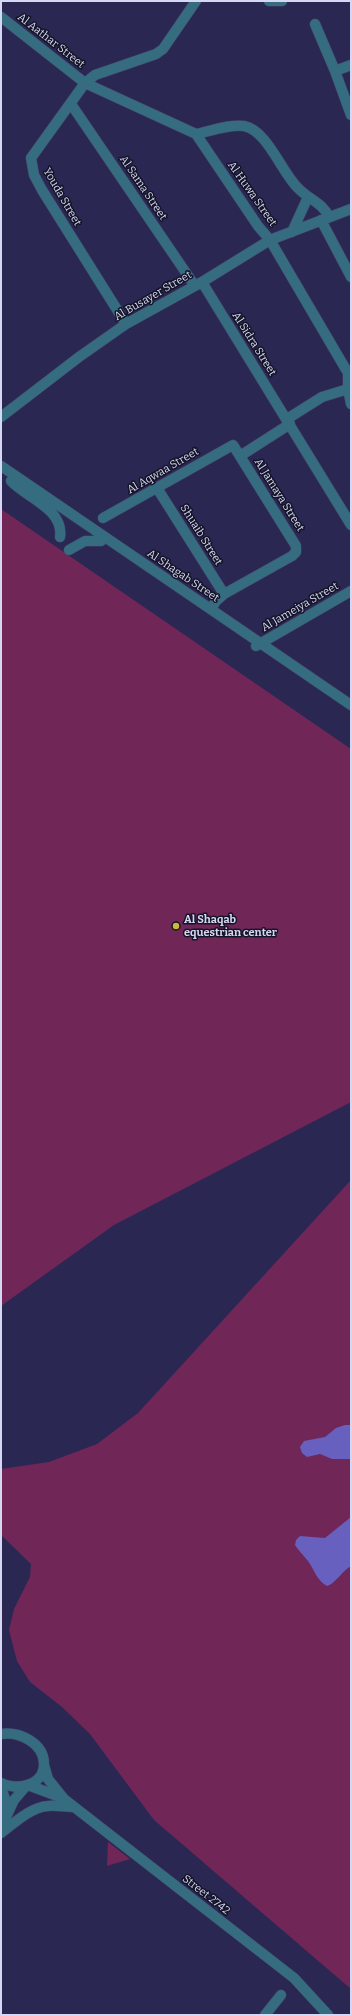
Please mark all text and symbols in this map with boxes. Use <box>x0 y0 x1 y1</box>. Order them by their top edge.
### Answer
street label: Al Aathar Street <box>15 11 87 71</box>
street label: Al Sama Street <box>117 153 169 223</box>
street label: Al Huwa Street <box>225 159 279 229</box>
street label: Youda Street <box>40 166 84 228</box>
street label: Al Busayer Street <box>112 268 194 324</box>
street label: Al Sidra Street <box>229 310 279 378</box>
street label: Al Aqwaa Street <box>125 445 201 497</box>
street label: Al Jamaya Street <box>251 456 307 534</box>
street label: Shuaib Street <box>177 502 225 568</box>
street label: Al Shagab Street <box>144 547 222 605</box>
street label: Al Jameiya Street <box>259 580 341 634</box>
place label: Al Shaqab equestrian center <box>184 913 277 939</box>
marker: Al Shaqab equestrian center <box>171 921 181 931</box>
street label: Street 2742 <box>180 1872 232 1918</box>

